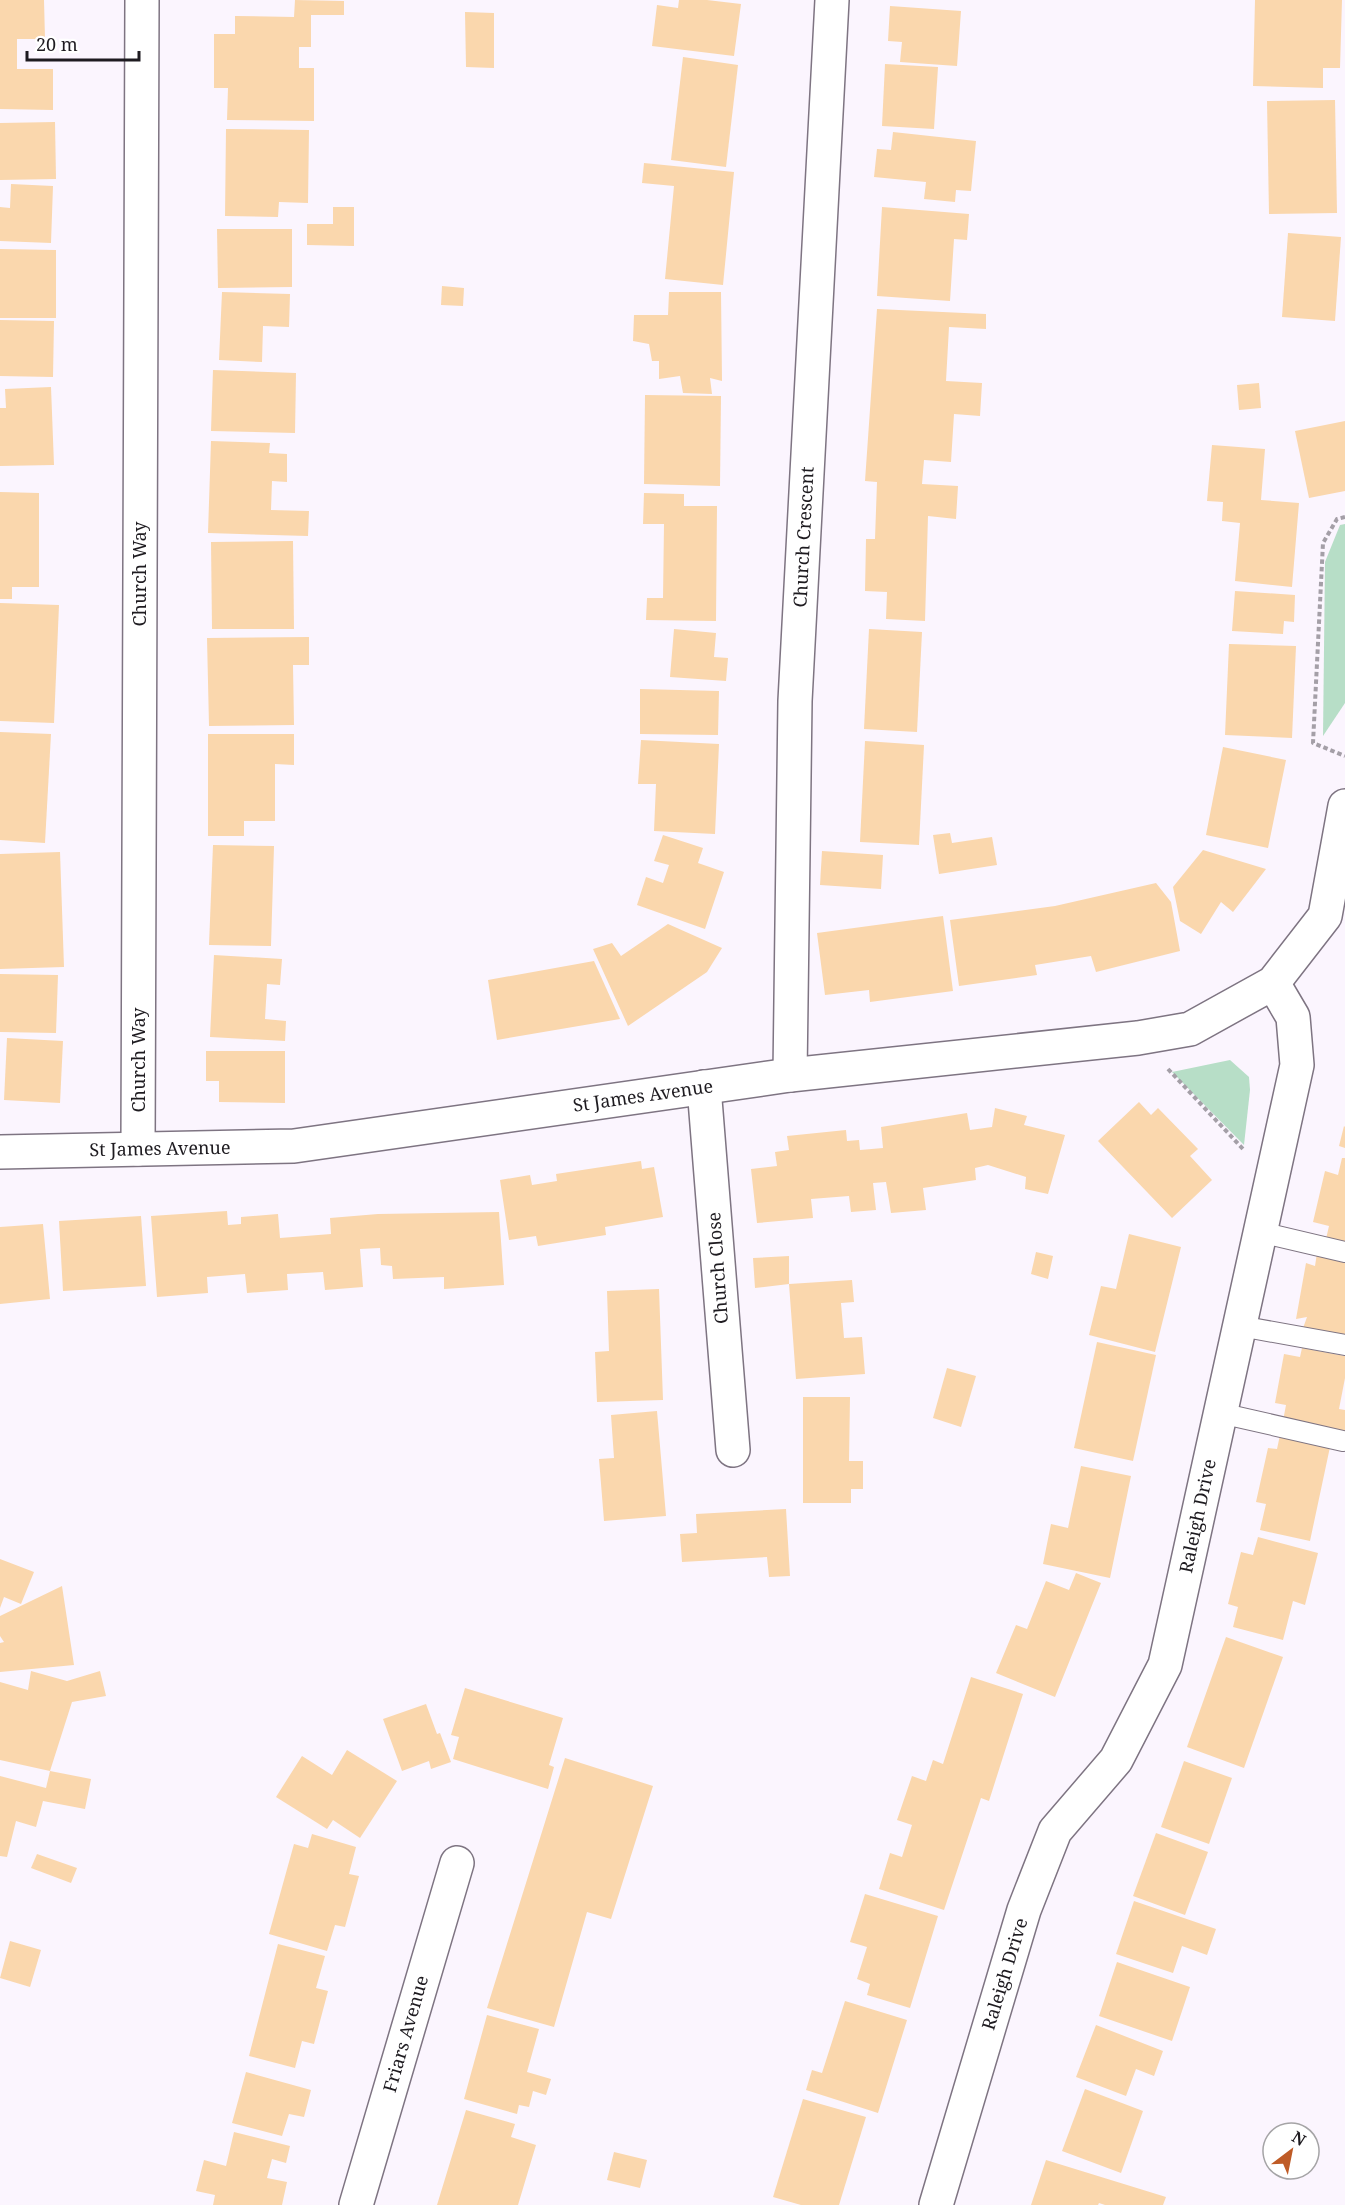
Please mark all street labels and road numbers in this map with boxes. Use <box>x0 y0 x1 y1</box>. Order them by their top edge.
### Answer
street label: Church Crescent <box>787 466 819 608</box>
street label: Church Way <box>127 521 151 626</box>
street label: Church Way <box>126 1007 150 1112</box>
street label: St James Avenue <box>571 1073 714 1117</box>
street label: St James Avenue <box>89 1135 231 1161</box>
street label: Church Close <box>701 1211 733 1325</box>
street label: Raleigh Drive <box>1173 1457 1221 1575</box>
street label: Raleigh Drive <box>976 1915 1032 2033</box>
street label: Friars Avenue <box>377 1972 433 2095</box>

